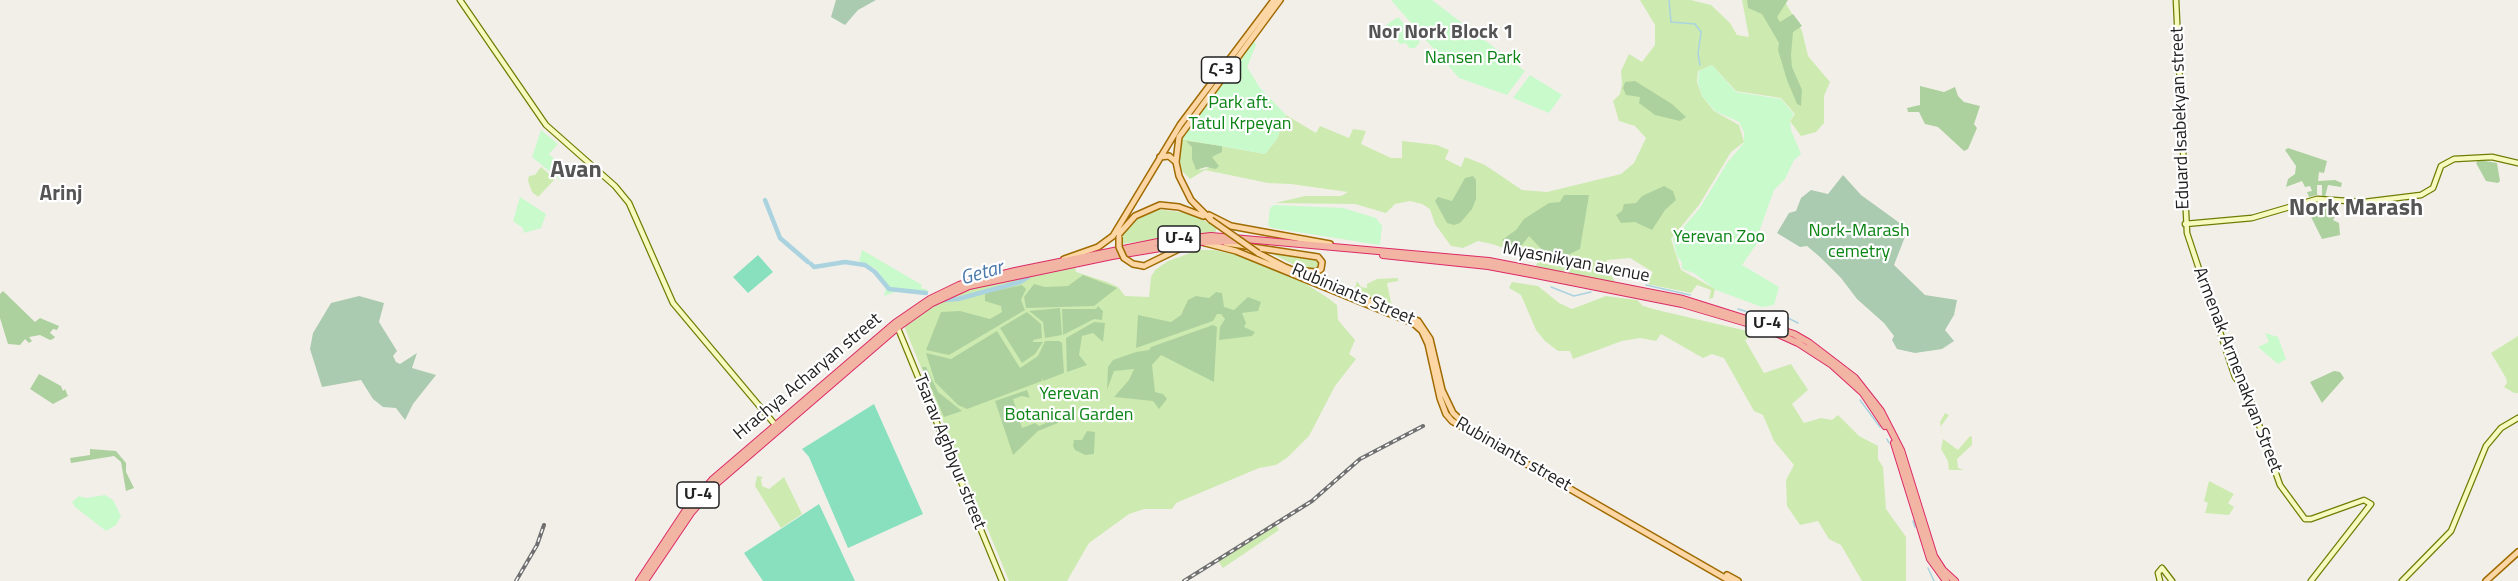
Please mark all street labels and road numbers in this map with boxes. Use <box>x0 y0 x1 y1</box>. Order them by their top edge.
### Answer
street label: Eduard Isabekyan street <box>2167 26 2195 210</box>
road number: Հ-3 <box>1202 57 1240 83</box>
road number: Մ-4 <box>1158 226 1200 252</box>
street label: Myasnikyan avenue <box>1501 238 1651 288</box>
street label: Rubiniants Street <box>1288 259 1418 331</box>
street label: Armenak Armenakyan Street <box>2188 264 2286 476</box>
street label: Hrachya Acharyan street <box>730 309 886 445</box>
road number: Մ-4 <box>1746 311 1788 337</box>
street label: Tsarav Aghbyur street <box>908 371 990 533</box>
street label: Rubiniants street <box>1451 413 1575 497</box>
road number: Մ-4 <box>677 482 719 508</box>

